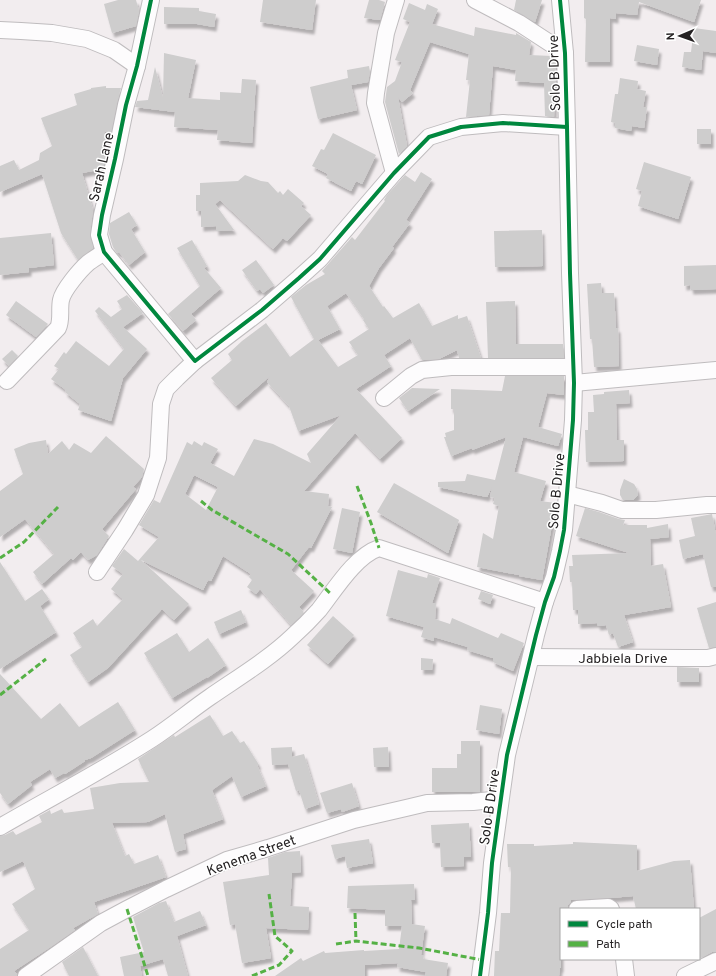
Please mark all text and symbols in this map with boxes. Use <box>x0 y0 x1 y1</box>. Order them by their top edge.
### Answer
north arrow <box>660 16 700 56</box>
text: N <box>664 32 678 41</box>
street label: Solo B Drive <box>546 34 565 111</box>
street label: Sarah Lane <box>86 131 119 204</box>
street label: Solo B Drive <box>546 452 569 530</box>
street label: Jabbiela Drive <box>578 651 668 668</box>
street label: Solo B Drive <box>477 768 504 846</box>
street label: Kenema Street <box>205 832 298 880</box>
legend <box>560 908 700 960</box>
text: Cycle path <box>596 917 653 933</box>
text: Path <box>596 937 621 953</box>

